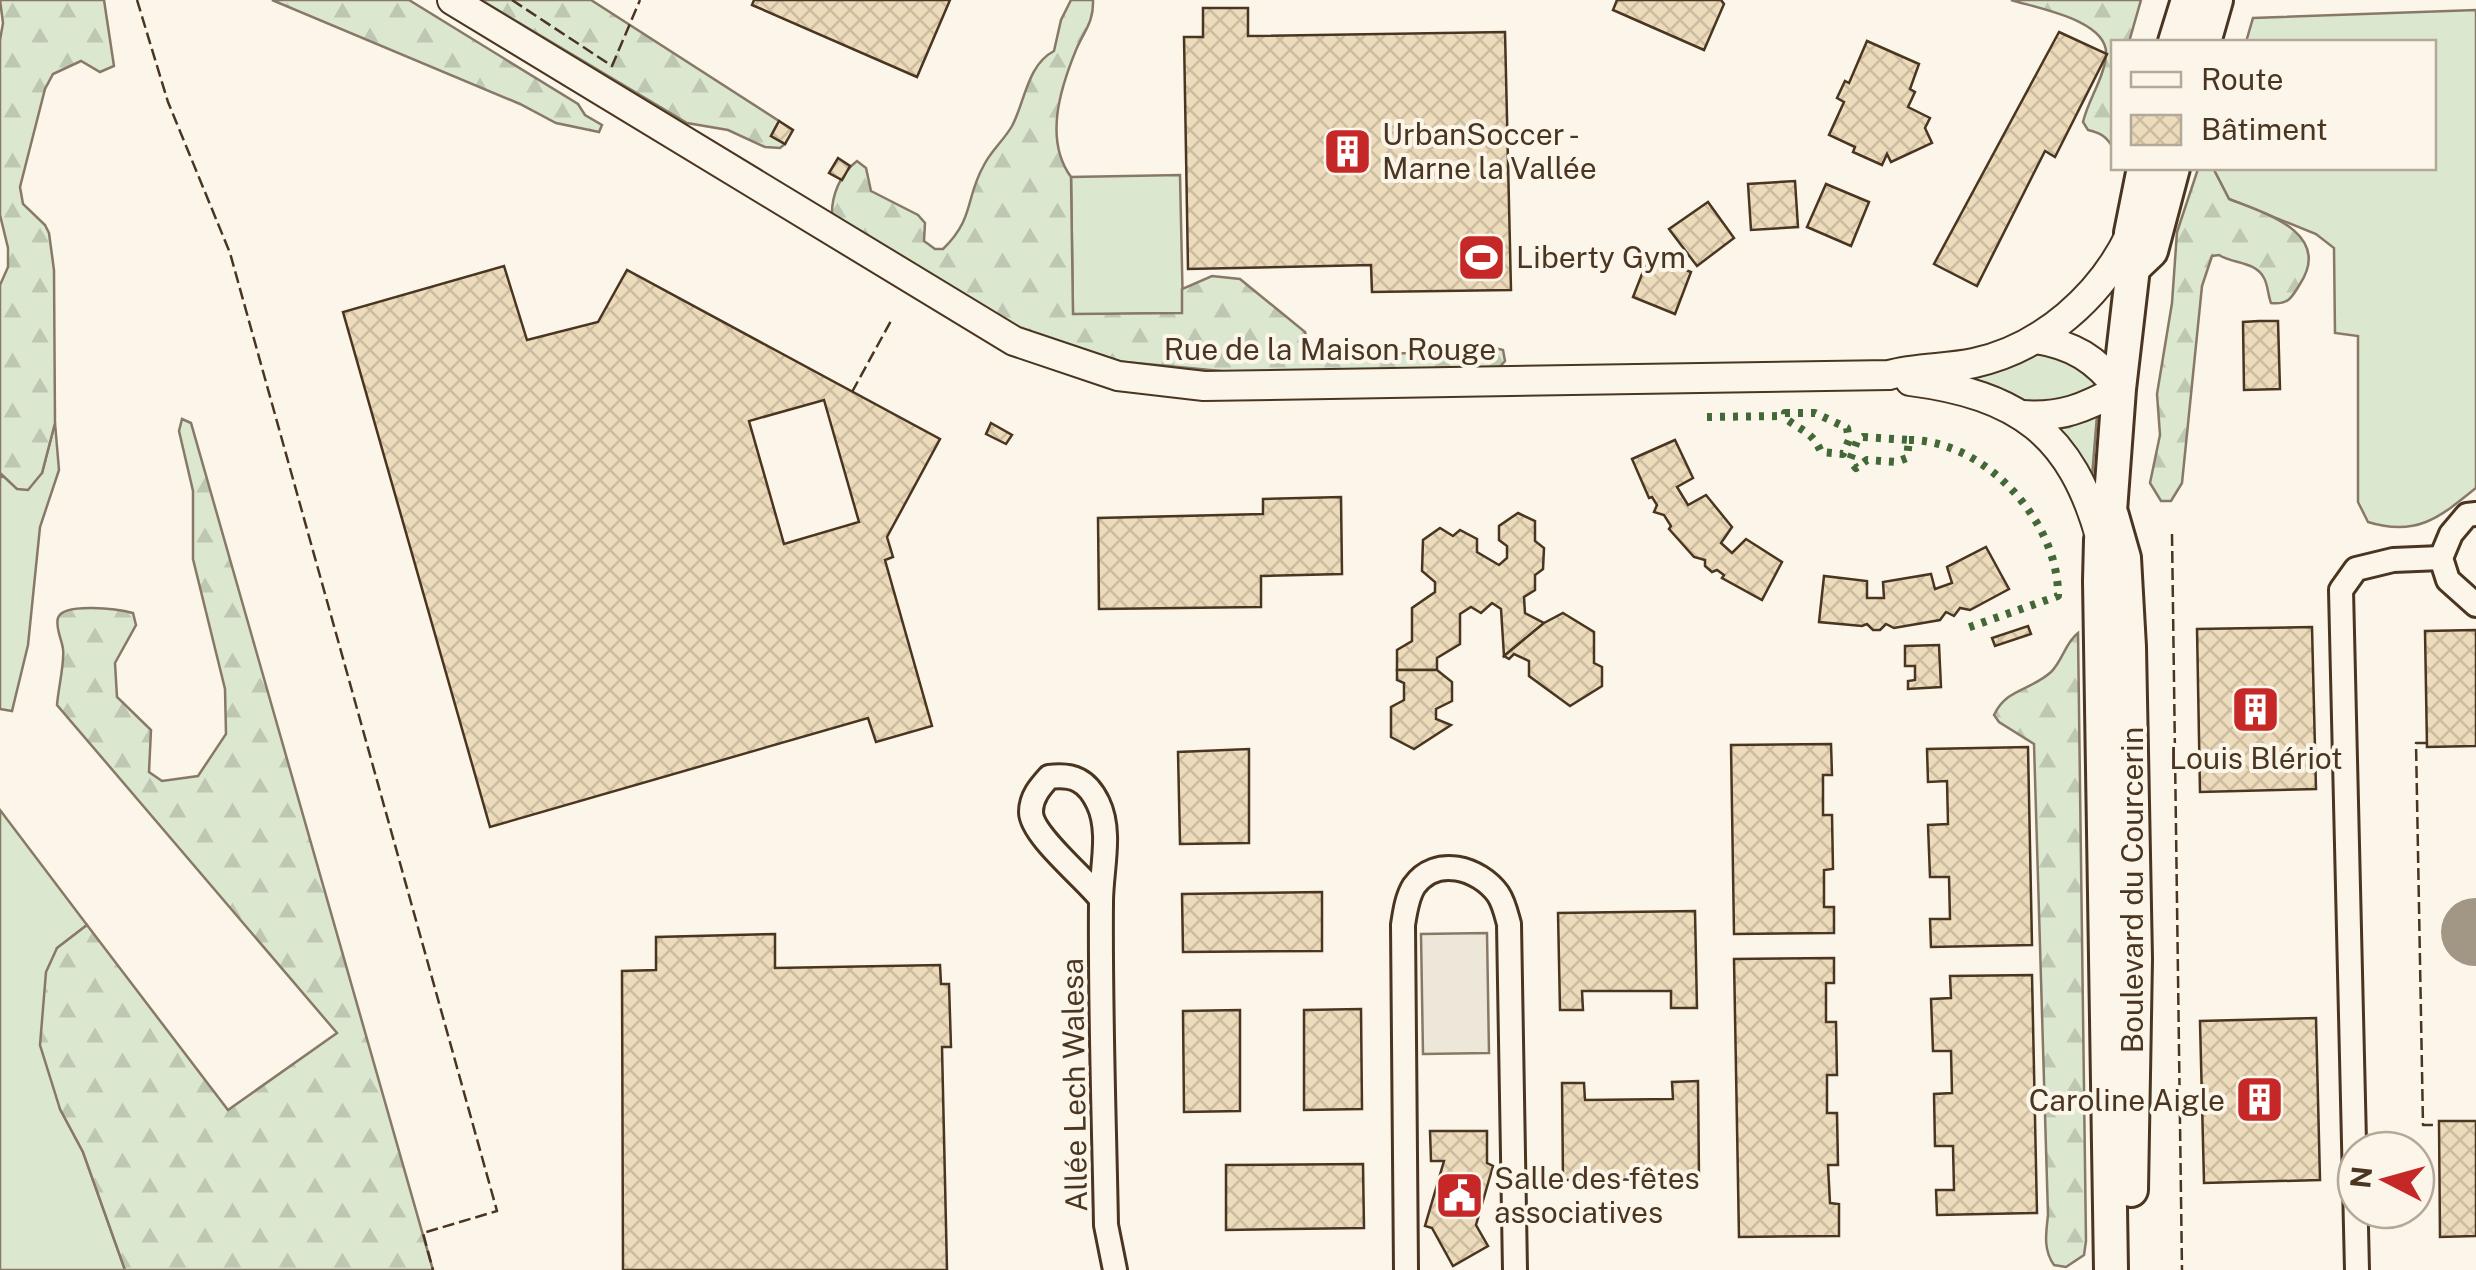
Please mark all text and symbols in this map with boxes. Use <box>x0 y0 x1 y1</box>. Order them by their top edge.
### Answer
legend <box>2111 40 2436 170</box>
text: Route <box>2201 61 2283 97</box>
text: Bâtiment <box>2201 111 2328 147</box>
place label: UrbanSoccer - Marne la Vallée <box>1382 116 1597 186</box>
building icon: UrbanSoccer - Marne la Vallée <box>1321 125 1373 177</box>
sports icon: Liberty Gym <box>1455 231 1507 283</box>
place label: Liberty Gym <box>1516 239 1686 275</box>
street label: Rue de la Maison Rouge <box>1164 331 1496 367</box>
building icon: Louis Blériot <box>2230 683 2282 735</box>
street label: Boulevard du Courcerin <box>2114 727 2150 1053</box>
place label: Louis Blériot <box>2169 740 2343 776</box>
street label: Allée Lech Walesa <box>1054 958 1094 1212</box>
building icon: Caroline Aigle <box>2234 1074 2286 1126</box>
place label: Caroline Aigle <box>2029 1082 2225 1118</box>
north arrow <box>2336 1130 2436 1230</box>
place label: Salle des fêtes associatives <box>1494 1160 1700 1230</box>
text: N <box>2343 1165 2378 1190</box>
public building icon: Salle des fêtes associatives <box>1433 1169 1485 1221</box>

